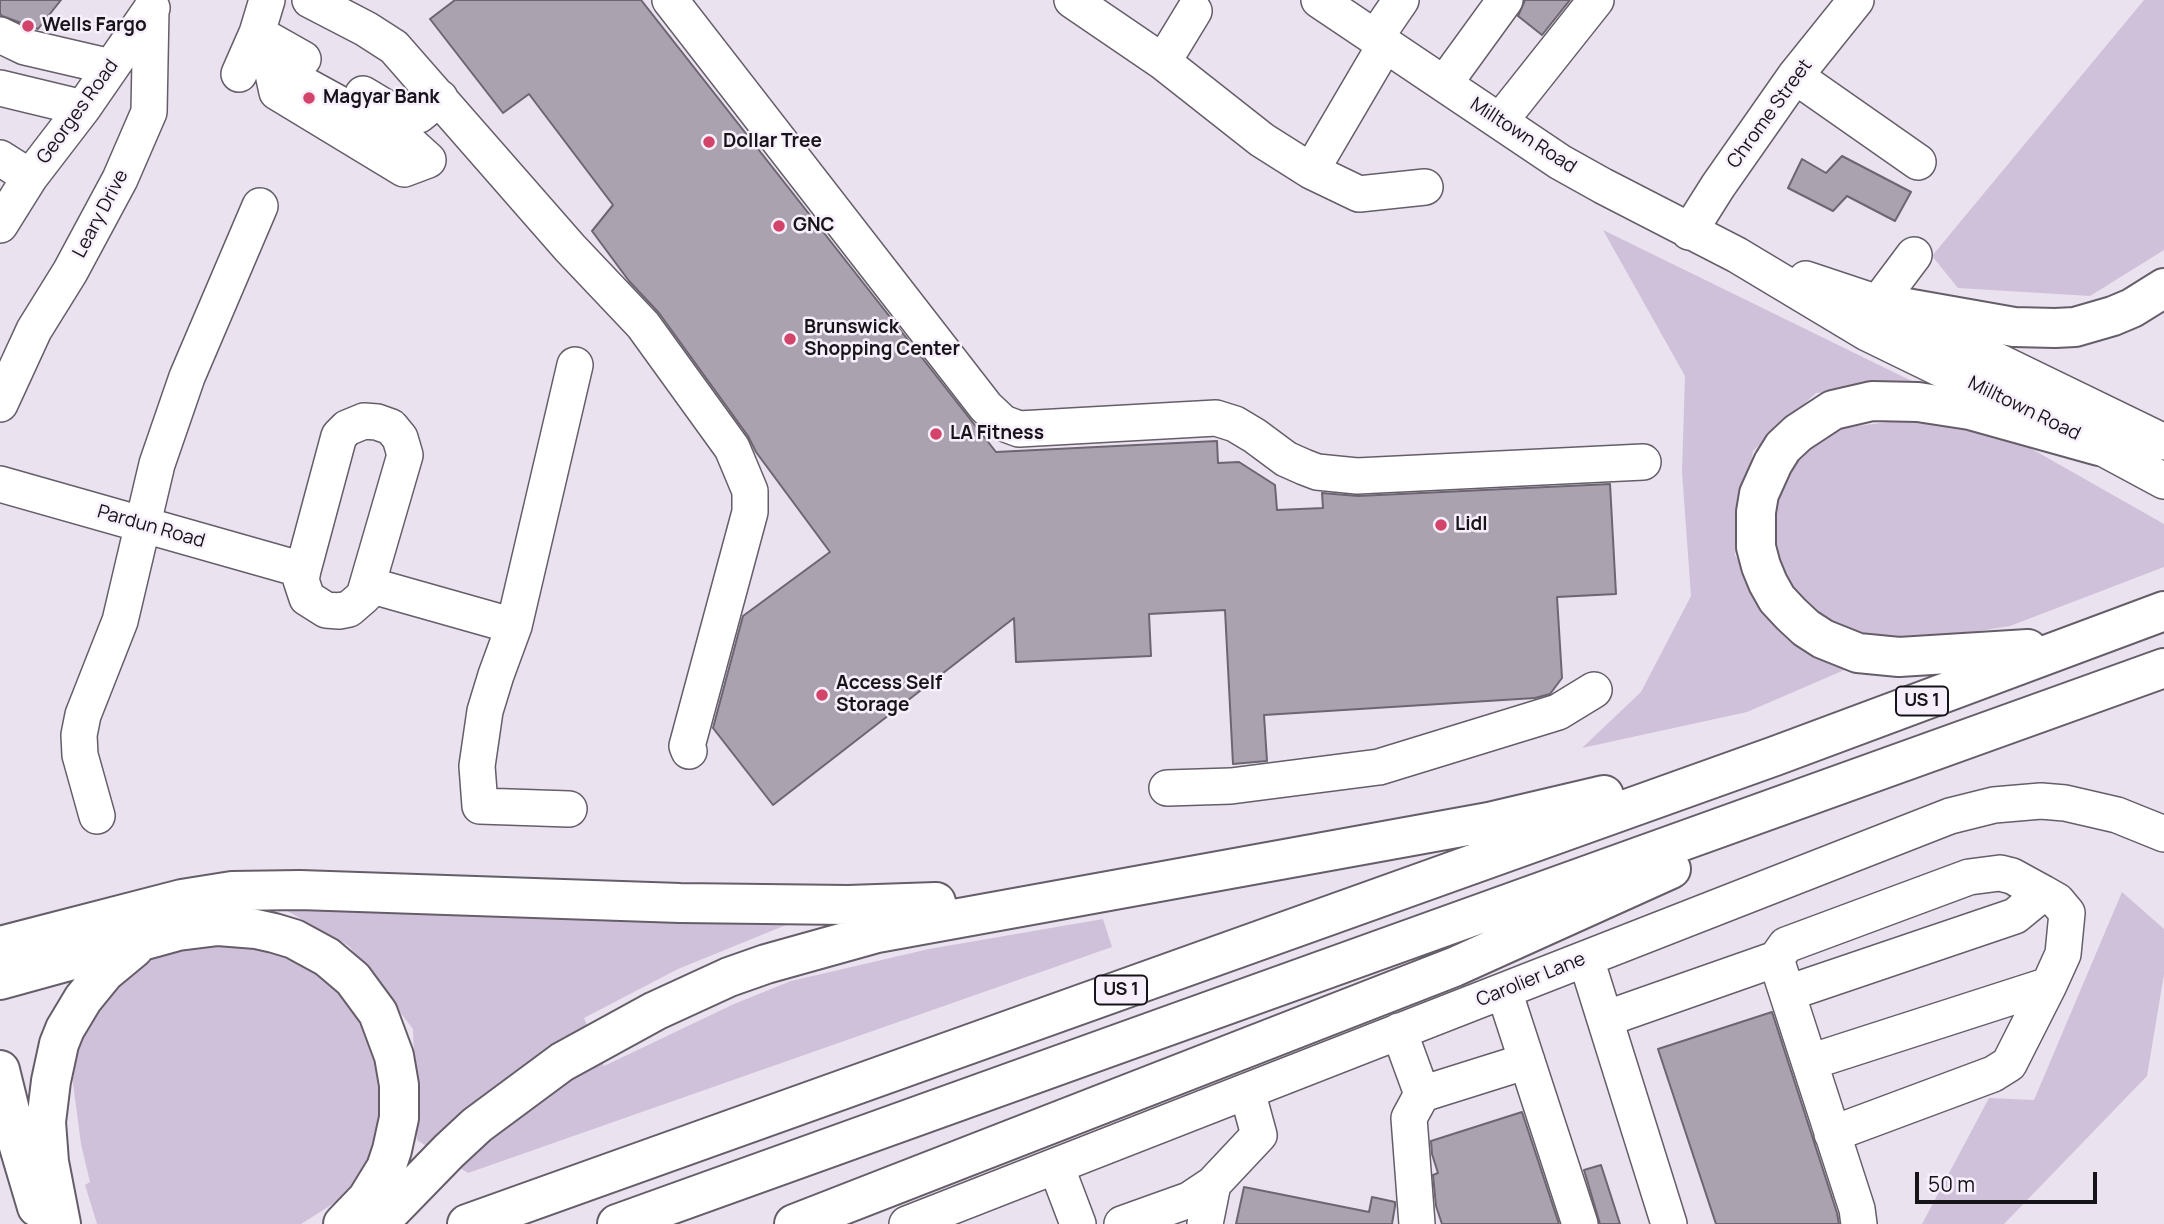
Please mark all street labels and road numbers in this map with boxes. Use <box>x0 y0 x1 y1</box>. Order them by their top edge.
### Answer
street label: Georges Road <box>33 55 123 169</box>
street label: Chrome Street <box>1723 55 1817 173</box>
street label: Milltown Road <box>1466 93 1580 179</box>
street label: Leary Drive <box>68 166 134 262</box>
street label: Milltown Road <box>1964 372 2084 446</box>
street label: Pardun Road <box>95 501 207 553</box>
road number: US 1 <box>1896 686 1948 716</box>
street label: Carolier Lane <box>1473 948 1589 1012</box>
road number: US 1 <box>1095 975 1147 1004</box>

